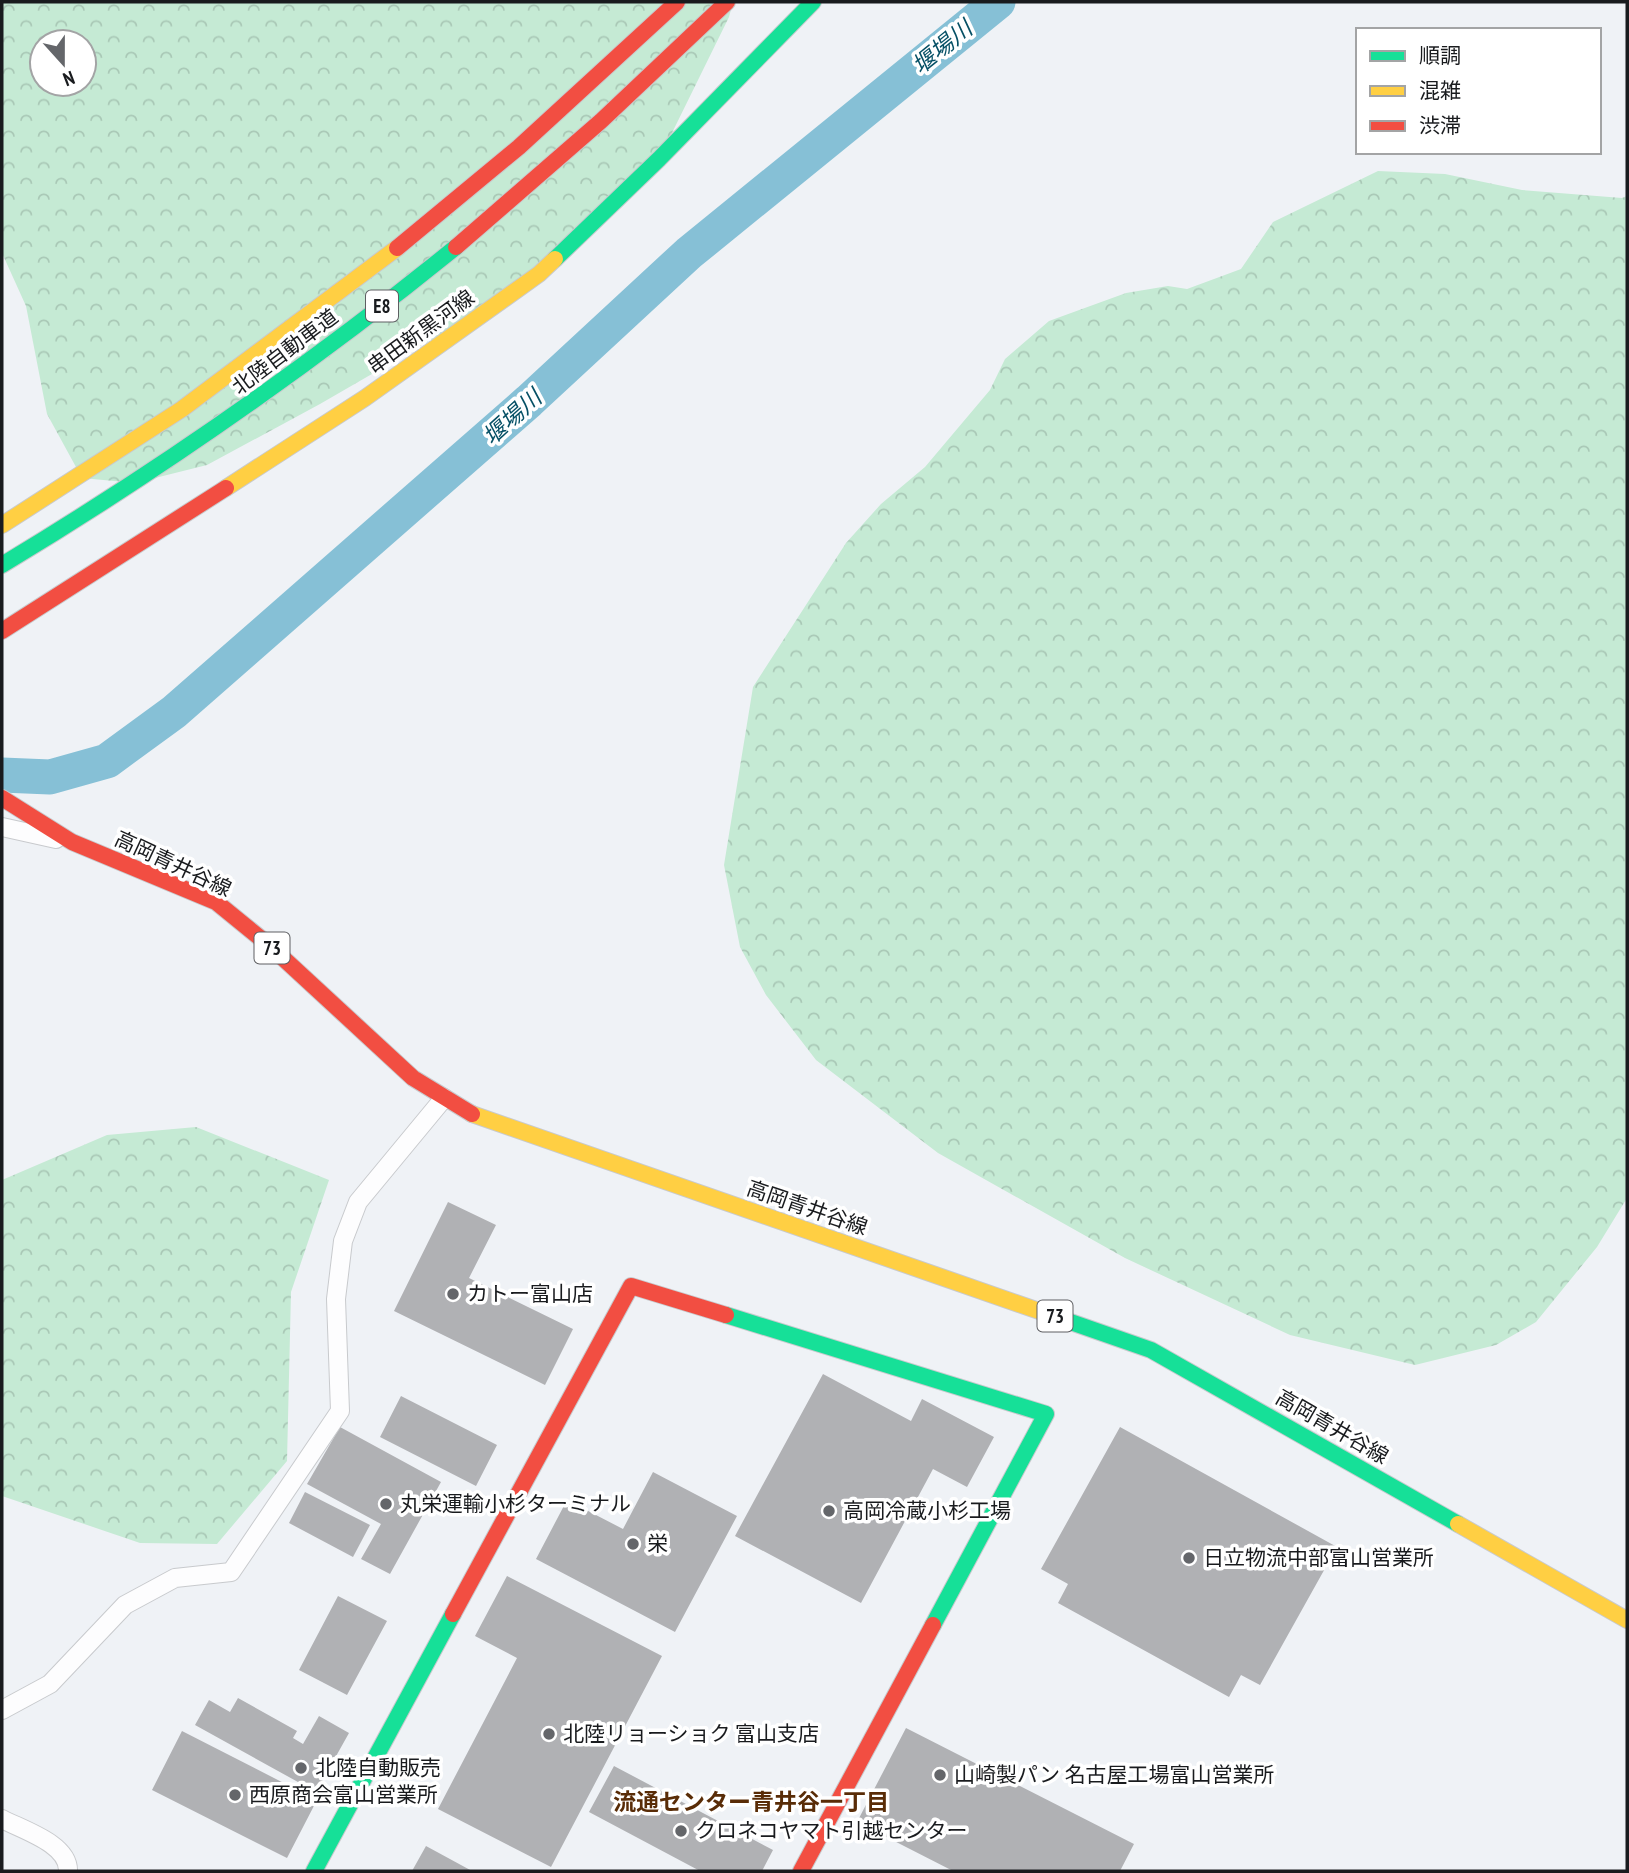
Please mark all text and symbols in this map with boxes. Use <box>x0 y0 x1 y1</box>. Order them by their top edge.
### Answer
water label: 堰場川 <box>906 12 980 80</box>
north arrow <box>28 28 98 98</box>
legend <box>1356 28 1601 154</box>
text: 順調 <box>1419 42 1461 69</box>
text: N <box>60 66 78 92</box>
text: 混雑 <box>1419 77 1461 104</box>
text: 渋滞 <box>1419 112 1461 139</box>
street label: 串田新黒河線 <box>362 284 480 380</box>
road number: E8 <box>366 290 398 322</box>
street label: 北陸自動車道 <box>226 303 343 400</box>
water label: 堰場川 <box>476 381 549 450</box>
street label: 高岡青井谷線 <box>110 825 236 902</box>
road number: 73 <box>254 932 290 964</box>
street label: 高岡青井谷線 <box>743 1174 871 1241</box>
place label: カトー富山店 <box>467 1280 593 1307</box>
marker: カトー富山店 <box>445 1286 461 1302</box>
road number: 73 <box>1038 1300 1072 1332</box>
street label: 高岡青井谷線 <box>1271 1383 1394 1470</box>
place label: 丸栄運輸小杉ターミナル <box>400 1490 631 1517</box>
marker: 丸栄運輸小杉ターミナル <box>378 1496 394 1512</box>
place label: 高岡冷蔵小杉工場 <box>843 1497 1011 1524</box>
marker: 高岡冷蔵小杉工場 <box>821 1503 837 1519</box>
place label: 栄 <box>647 1530 668 1557</box>
marker: 栄 <box>625 1536 641 1552</box>
place label: 日立物流中部富山営業所 <box>1203 1544 1434 1571</box>
marker: 日立物流中部富山営業所 <box>1181 1550 1197 1566</box>
place label: 北陸リョーショク 富山支店 <box>563 1720 819 1747</box>
marker: 北陸リョーショク 富山支店 <box>541 1726 557 1742</box>
place label: 北陸自動販売 <box>315 1754 441 1781</box>
marker: 北陸自動販売 <box>293 1760 309 1776</box>
place label: 山崎製パン 名古屋工場富山営業所 <box>954 1761 1275 1788</box>
marker: 山崎製パン 名古屋工場富山営業所 <box>932 1767 948 1783</box>
place label: 西原商会富山営業所 <box>249 1781 438 1808</box>
marker: 西原商会富山営業所 <box>227 1787 243 1803</box>
district label: 流通センター青井谷一丁目 <box>613 1787 889 1816</box>
place label: クロネコヤマト引越センター <box>695 1817 968 1844</box>
marker: クロネコヤマト引越センター <box>673 1823 689 1839</box>

